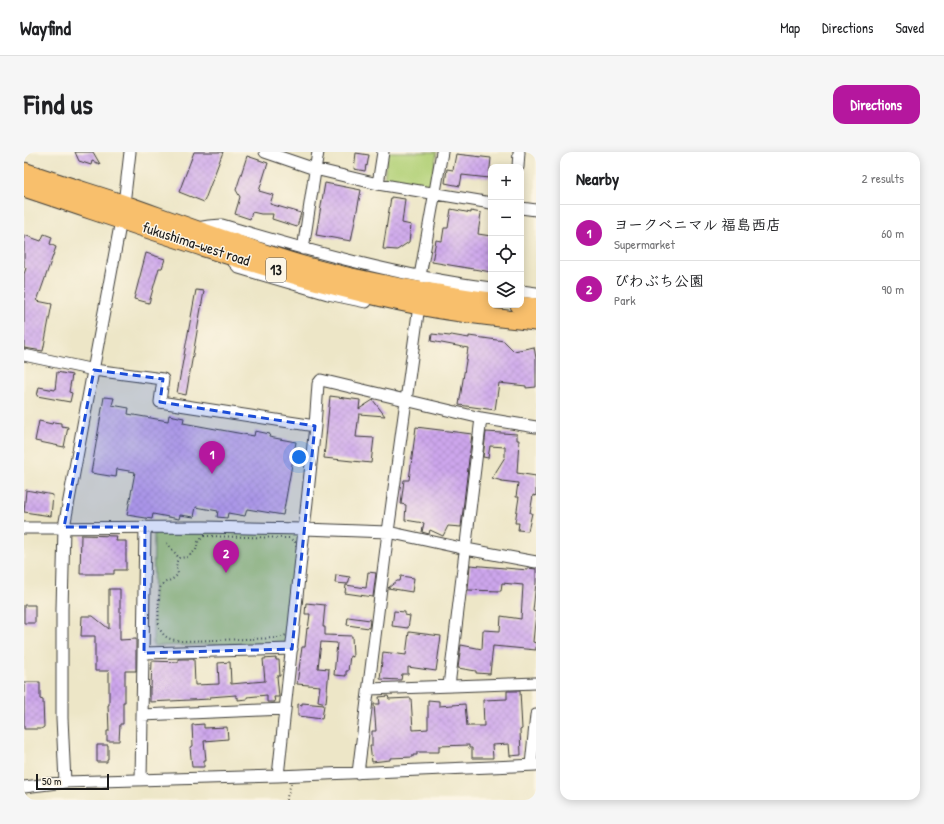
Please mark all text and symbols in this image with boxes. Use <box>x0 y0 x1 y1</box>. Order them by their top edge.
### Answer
text: Wayfind <box>20 15 71 41</box>
text: Map <box>780 18 800 37</box>
text: Directions <box>822 18 873 37</box>
text: Saved <box>895 18 924 37</box>
text: Find us <box>24 85 93 123</box>
button: Directions <box>833 85 920 124</box>
map controls <box>488 164 524 308</box>
button: + <box>488 164 524 200</box>
text: Nearby <box>576 167 619 190</box>
text: 2 results <box>862 169 904 187</box>
button: − <box>488 200 524 236</box>
text: ヨークベニマル 福島西店 <box>614 214 781 235</box>
street label: fukushima-west road <box>140 216 253 271</box>
text: 1 <box>587 224 591 242</box>
text: 60 m <box>881 224 904 242</box>
text: Supermarket <box>614 235 675 253</box>
button: locate <box>488 236 524 272</box>
road number: 13 <box>266 258 286 282</box>
text: びわぶち公園 <box>614 270 704 291</box>
button: layers <box>488 272 524 308</box>
text: 2 <box>586 280 592 298</box>
text: 90 m <box>882 280 904 298</box>
text: Park <box>614 291 636 309</box>
pin: 1 <box>199 441 225 474</box>
your location <box>289 447 309 467</box>
pin: 2 <box>213 540 239 573</box>
scale bar <box>36 772 109 791</box>
text: 50 m <box>42 774 62 788</box>

